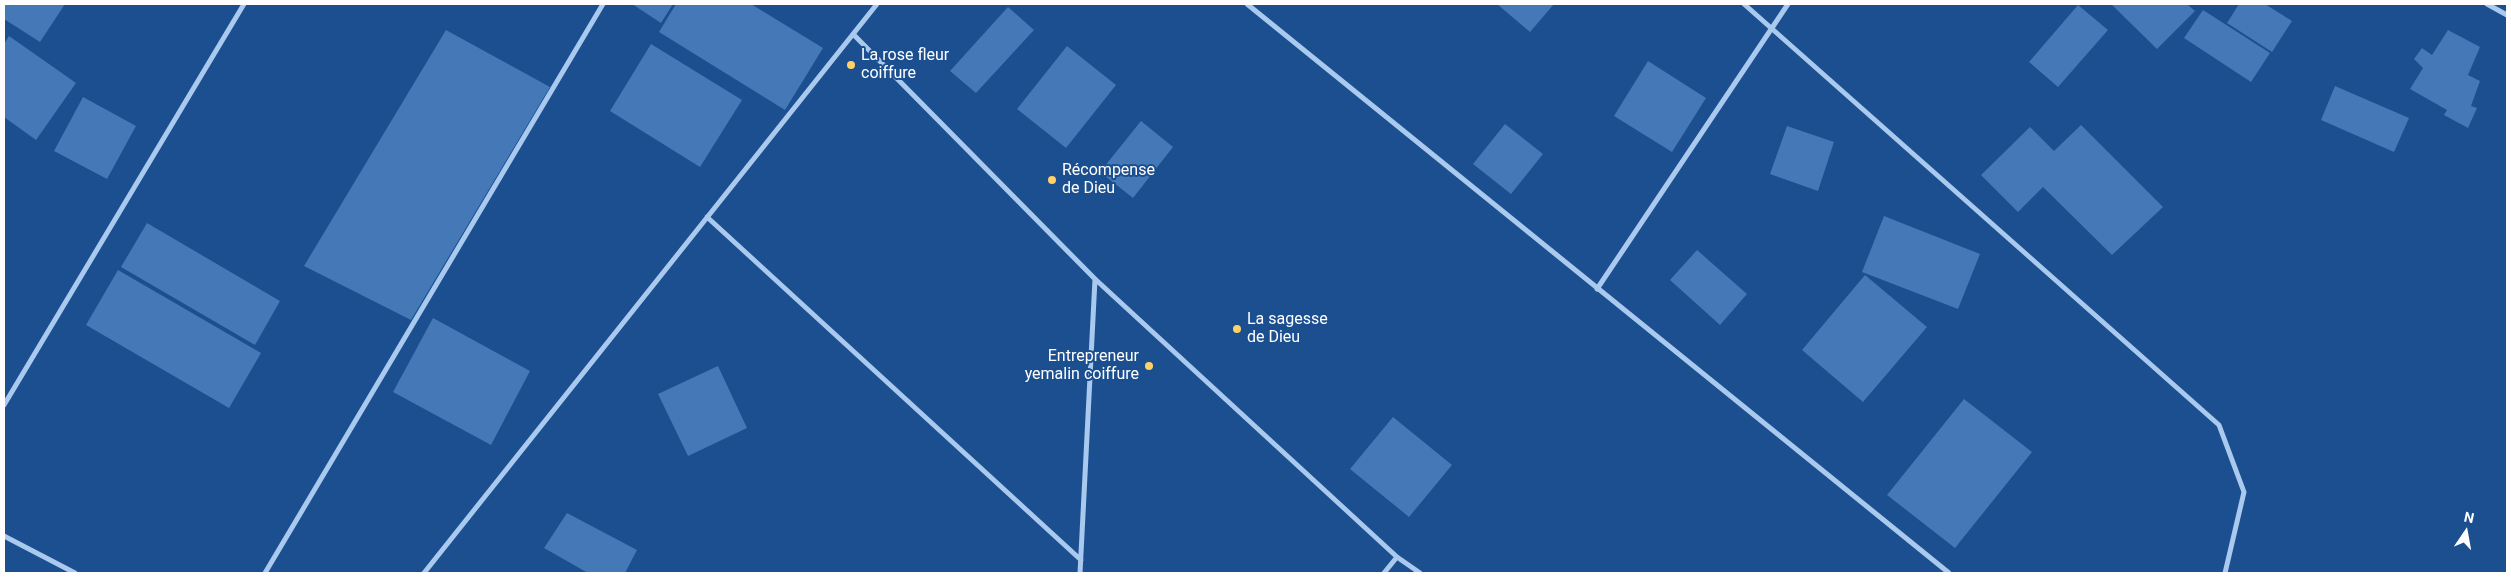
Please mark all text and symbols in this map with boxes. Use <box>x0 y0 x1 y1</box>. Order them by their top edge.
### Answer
place label: La rose fleur coiffure <box>861 46 949 84</box>
marker: La rose fleur coiffure <box>845 59 857 71</box>
place label: Récompense de Dieu <box>1062 161 1155 199</box>
marker: Récompense de Dieu <box>1046 174 1058 186</box>
place label: La sagesse de Dieu <box>1247 310 1328 348</box>
marker: La sagesse de Dieu <box>1231 323 1243 335</box>
place label: Entrepreneur yemalin coiffure <box>1025 347 1139 385</box>
marker: Entrepreneur yemalin coiffure <box>1143 360 1155 372</box>
north arrow <box>2441 507 2491 557</box>
text: N <box>2463 508 2476 526</box>

